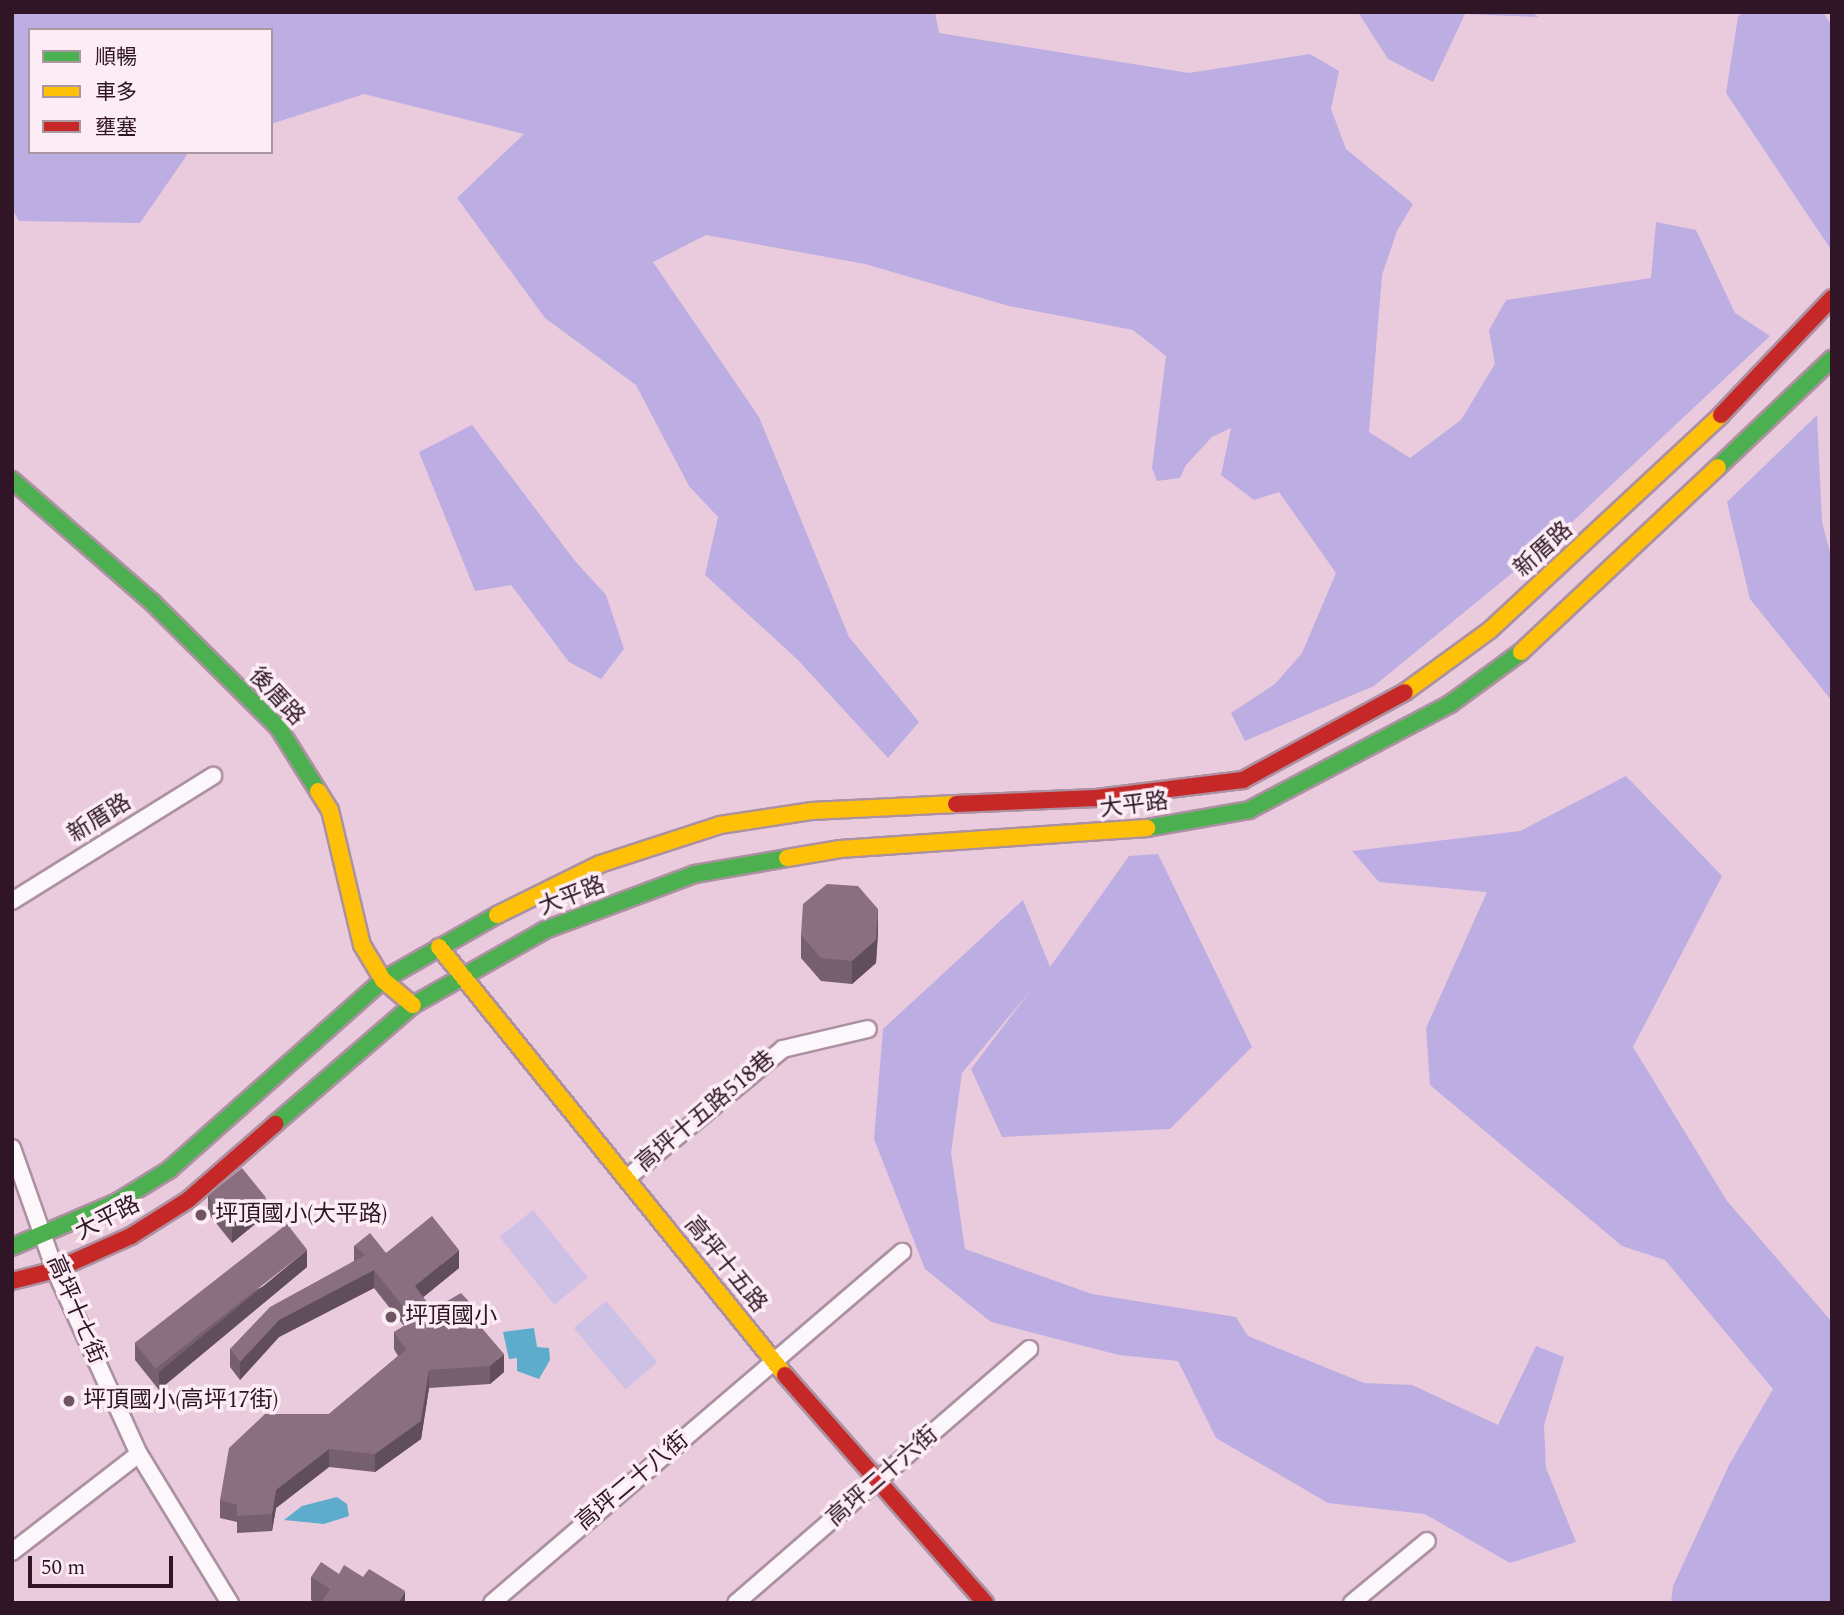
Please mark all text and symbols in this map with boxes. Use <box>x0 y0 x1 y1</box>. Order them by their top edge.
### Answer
legend <box>28 28 273 154</box>
text: 順暢 <box>95 42 137 74</box>
text: 車多 <box>95 77 137 109</box>
text: 壅塞 <box>95 112 137 144</box>
street label: 新厝路 <box>1509 517 1579 583</box>
street label: 後厝路 <box>242 662 310 732</box>
street label: 大平路 <box>1098 788 1170 824</box>
street label: 新厝路 <box>63 789 137 849</box>
street label: 大平路 <box>535 872 609 922</box>
street label: 高坪十五路518巷 <box>631 1046 781 1178</box>
street label: 大平路 <box>71 1191 145 1247</box>
place label: 坪頂國小(大平路) <box>215 1201 387 1229</box>
marker: 坪頂國小(大平路) <box>193 1207 209 1223</box>
street label: 高坪十五路 <box>678 1212 772 1318</box>
street label: 高坪十七街 <box>40 1252 110 1368</box>
place label: 坪頂國小 <box>405 1303 497 1331</box>
marker: 坪頂國小 <box>383 1309 399 1325</box>
place label: 坪頂國小(高坪17街) <box>83 1387 278 1415</box>
marker: 坪頂國小(高坪17街) <box>61 1393 77 1409</box>
street label: 高坪二十六街 <box>822 1421 944 1533</box>
street label: 高坪二十八街 <box>571 1427 695 1537</box>
scale bar <box>32 1542 177 1586</box>
text: 50 m <box>41 1552 85 1584</box>

